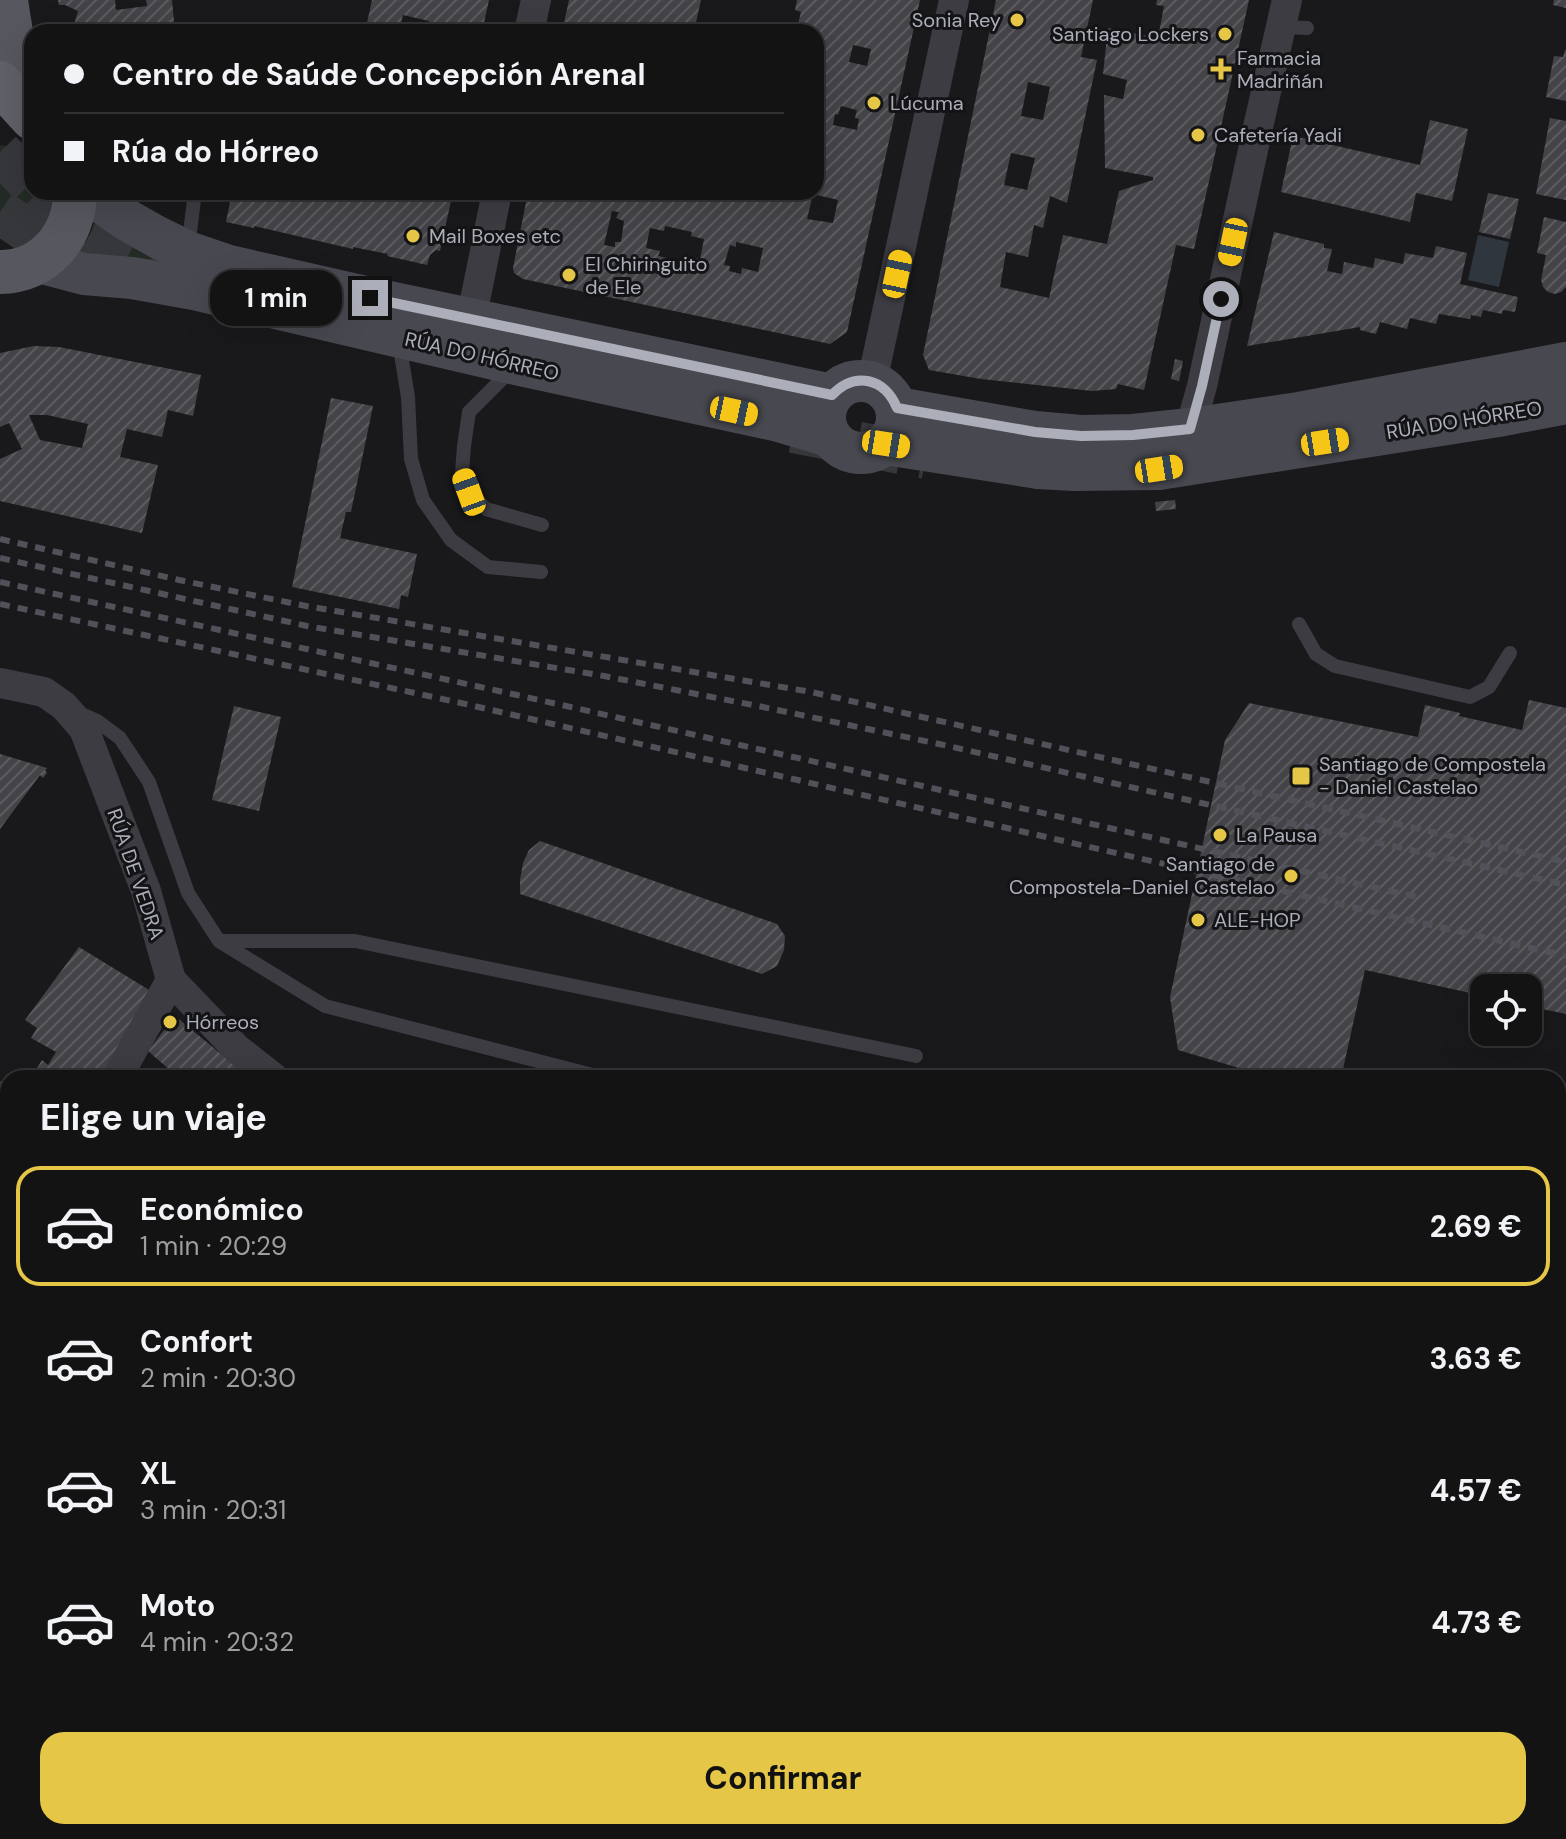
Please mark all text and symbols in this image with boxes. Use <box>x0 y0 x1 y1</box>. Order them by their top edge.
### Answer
place label: Sonia Rey <box>912 7 1001 33</box>
marker: Sonia Rey <box>1008 11 1026 29</box>
place label: Santiago Lockers <box>1052 21 1209 47</box>
marker: Santiago Lockers <box>1216 25 1234 43</box>
place label: Farmacia Madriñán <box>1237 45 1323 94</box>
text: Centro de Saúde Concepción Arenal <box>112 55 645 94</box>
marker: Farmacia Madriñán <box>1212 60 1230 78</box>
place label: Lúcuma <box>890 90 964 116</box>
marker: Lúcuma <box>865 94 883 112</box>
place label: Cafetería Yadi <box>1214 122 1342 148</box>
marker: Cafetería Yadi <box>1189 126 1207 144</box>
text: Rúa do Hórreo <box>112 132 319 171</box>
car <box>1216 216 1250 268</box>
place label: Mail Boxes etc <box>429 223 561 249</box>
marker: Mail Boxes etc <box>404 227 422 245</box>
car <box>880 248 914 300</box>
place label: El Chiringuito de Ele <box>585 251 707 300</box>
marker: El Chiringuito de Ele <box>560 266 578 284</box>
callout: 1 min <box>210 270 342 326</box>
route end <box>352 280 388 316</box>
text: 1 min <box>244 281 308 315</box>
route start <box>1203 281 1239 317</box>
street label: RÚA DO HÓRREO <box>402 326 562 386</box>
car <box>708 394 760 428</box>
street label: RÚA DO HÓRREO <box>1384 395 1544 445</box>
car <box>1299 426 1351 458</box>
car <box>860 428 912 460</box>
car <box>1133 453 1185 485</box>
car <box>450 465 488 519</box>
place label: Santiago de Compostela - Daniel Castelao <box>1319 751 1546 800</box>
marker: Santiago de Compostela - Daniel Castelao <box>1290 765 1312 787</box>
street label: RÚA DE VEDRA <box>101 805 171 943</box>
place label: La Pausa <box>1236 822 1317 848</box>
marker: La Pausa <box>1211 826 1229 844</box>
place label: Santiago de Compostela-Daniel Castelao <box>1009 851 1275 900</box>
marker: Santiago de Compostela-Daniel Castelao <box>1282 867 1300 885</box>
place label: ALE-HOP <box>1214 907 1301 933</box>
marker: ALE-HOP <box>1189 911 1207 929</box>
map controls <box>1470 974 1542 1046</box>
button: locate <box>1470 974 1542 1046</box>
place label: Hórreos <box>186 1009 259 1035</box>
marker: Hórreos <box>161 1013 179 1031</box>
text: Elige un viaje <box>40 1094 267 1141</box>
icon: car <box>44 1190 116 1262</box>
text: Económico <box>140 1190 304 1229</box>
text: 2.69 € <box>1430 1207 1522 1246</box>
text: 1 min · 20:29 <box>140 1229 287 1263</box>
icon: car <box>44 1322 116 1394</box>
text: Confort <box>140 1322 253 1361</box>
text: 3.63 € <box>1429 1339 1522 1378</box>
text: 2 min · 20:30 <box>140 1361 296 1395</box>
icon: car <box>44 1454 116 1526</box>
text: XL <box>140 1454 177 1493</box>
text: 4.57 € <box>1430 1471 1522 1510</box>
text: 3 min · 20:31 <box>140 1493 286 1527</box>
icon: car <box>44 1586 116 1658</box>
text: Moto <box>140 1586 215 1625</box>
text: 4.73 € <box>1431 1603 1522 1642</box>
text: 4 min · 20:32 <box>140 1625 294 1659</box>
button: Confirmar <box>40 1732 1526 1824</box>

